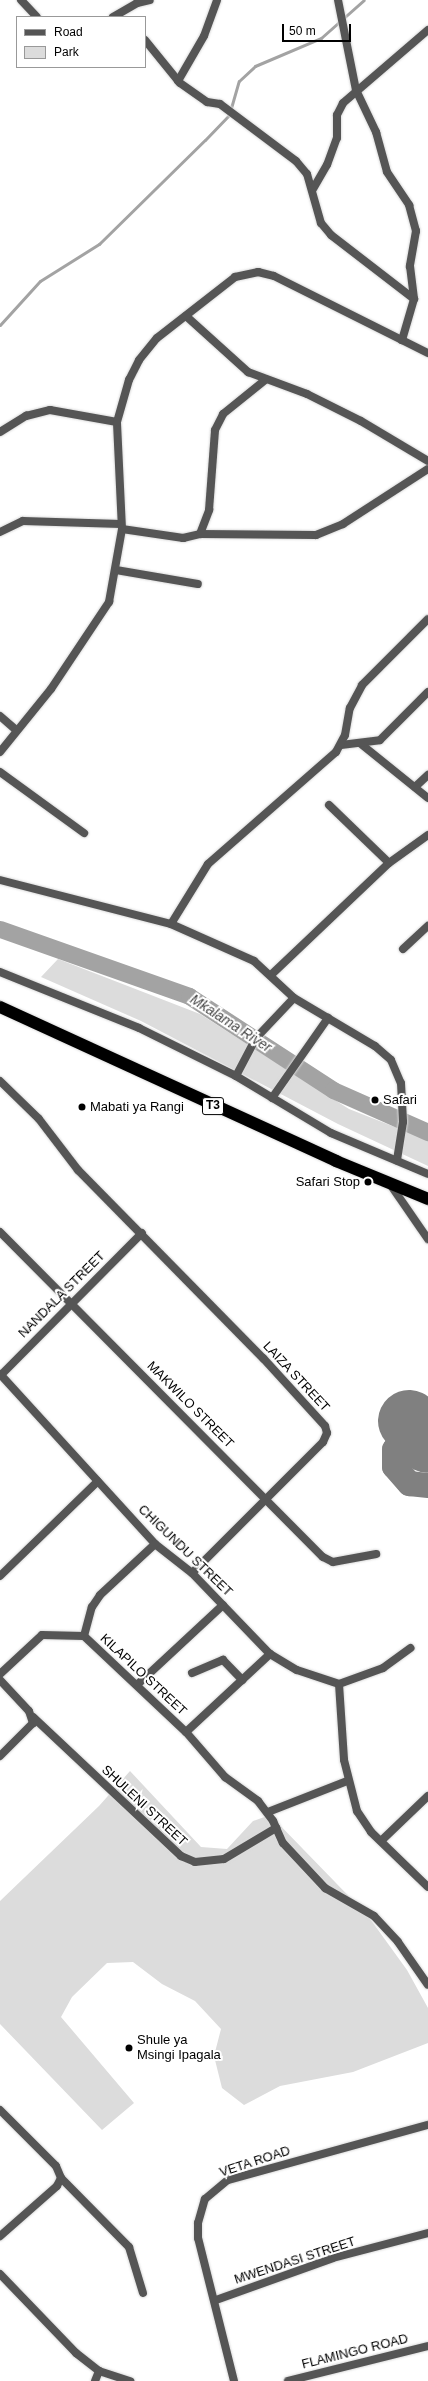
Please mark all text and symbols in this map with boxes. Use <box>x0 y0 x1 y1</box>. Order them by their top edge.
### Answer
legend <box>16 16 146 68</box>
scale bar <box>284 16 353 42</box>
text: 50 m <box>289 24 316 38</box>
text: Road <box>54 25 83 39</box>
text: Park <box>54 45 79 59</box>
water label: Mkalama River <box>187 991 275 1055</box>
place label: Safari <box>383 1092 417 1108</box>
marker: Safari <box>370 1095 380 1105</box>
road number: T3 <box>201 1096 225 1116</box>
place label: Mabati ya Rangi <box>90 1099 184 1115</box>
marker: Mabati ya Rangi <box>77 1102 87 1112</box>
place label: Safari Stop <box>296 1174 360 1190</box>
marker: Safari Stop <box>363 1177 373 1187</box>
street label: NANDALA STREET <box>15 1248 109 1342</box>
street label: LAIZA STREET <box>259 1338 333 1416</box>
street label: MAKWILO STREET <box>143 1358 237 1452</box>
street label: CHIGUNDU STREET <box>135 1502 235 1600</box>
street label: KILAPILO STREET <box>96 1631 190 1719</box>
street label: SHULENI STREET <box>98 1762 190 1850</box>
place label: Shule ya Msingi Ipagala <box>137 2033 221 2064</box>
marker: Shule ya Msingi Ipagala <box>124 2043 134 2053</box>
street label: VETA ROAD <box>217 2143 293 2181</box>
street label: MWENDASI STREET <box>232 2234 358 2288</box>
street label: FLAMINGO ROAD <box>300 2331 410 2373</box>

